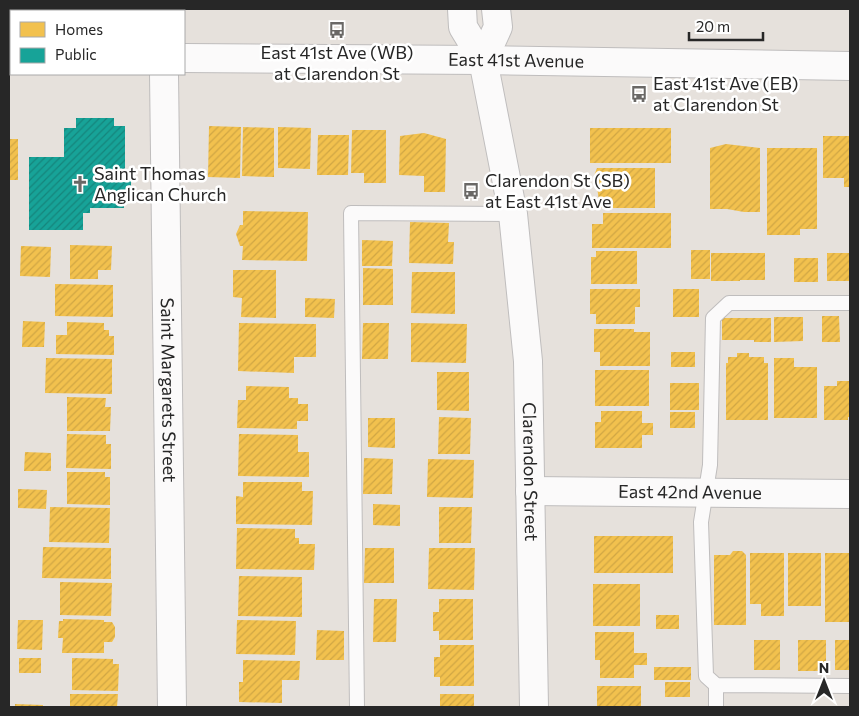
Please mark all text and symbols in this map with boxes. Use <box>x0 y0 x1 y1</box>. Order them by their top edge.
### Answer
legend <box>10 10 185 75</box>
scale bar <box>689 10 763 42</box>
text: 20 m <box>696 17 730 35</box>
text: Homes <box>55 20 103 38</box>
bus stop icon: East 41st Ave (WB) at Clarendon St <box>327 20 347 40</box>
place label: East 41st Ave (WB) at Clarendon St <box>260 41 414 84</box>
text: Public <box>55 45 97 63</box>
street label: East 41st Avenue <box>448 48 584 72</box>
place label: East 41st Ave (EB) at Clarendon St <box>653 72 798 115</box>
bus stop icon: East 41st Ave (EB) at Clarendon St <box>629 84 649 104</box>
place label: Saint Thomas Anglican Church <box>94 162 227 205</box>
place label: Clarendon St (SB) at East 41st Ave <box>485 169 630 212</box>
church icon: Saint Thomas Anglican Church <box>70 174 90 194</box>
bus stop icon: Clarendon St (SB) at East 41st Ave <box>461 181 481 201</box>
street label: Saint Margarets Street <box>157 297 181 482</box>
street label: Clarendon Street <box>519 402 543 541</box>
street label: East 42nd Avenue <box>618 480 762 503</box>
north arrow <box>799 656 849 706</box>
text: N <box>819 659 829 676</box>

